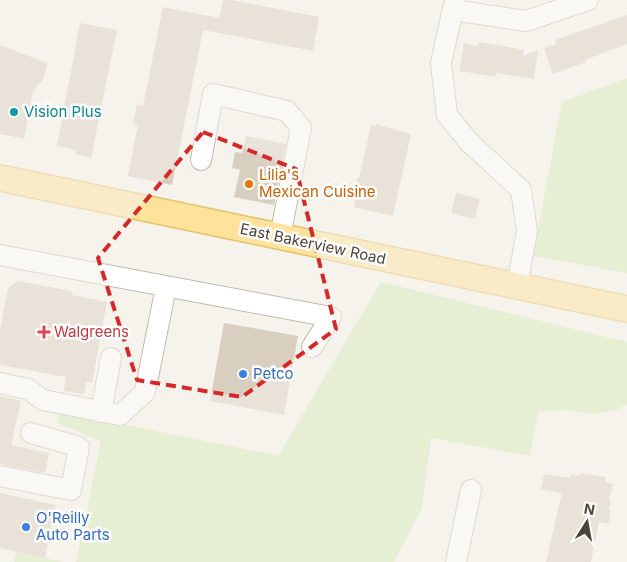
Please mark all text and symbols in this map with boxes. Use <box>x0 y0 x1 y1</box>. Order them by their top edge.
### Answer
place label: Vision Plus <box>24 102 102 121</box>
marker: Vision Plus <box>8 106 20 118</box>
place label: Lilia's Mexican Cuisine <box>259 165 376 201</box>
marker: Lilia's Mexican Cuisine <box>243 178 255 190</box>
street label: East Bakerview Road <box>239 219 388 268</box>
place label: Walgreens <box>54 322 129 341</box>
marker: Walgreens <box>38 326 50 338</box>
place label: Petco <box>253 364 294 383</box>
marker: Petco <box>237 368 249 380</box>
north arrow <box>562 497 612 547</box>
text: N <box>583 499 596 518</box>
place label: O'Reilly Auto Parts <box>36 508 110 544</box>
marker: O'Reilly Auto Parts <box>20 521 32 533</box>

